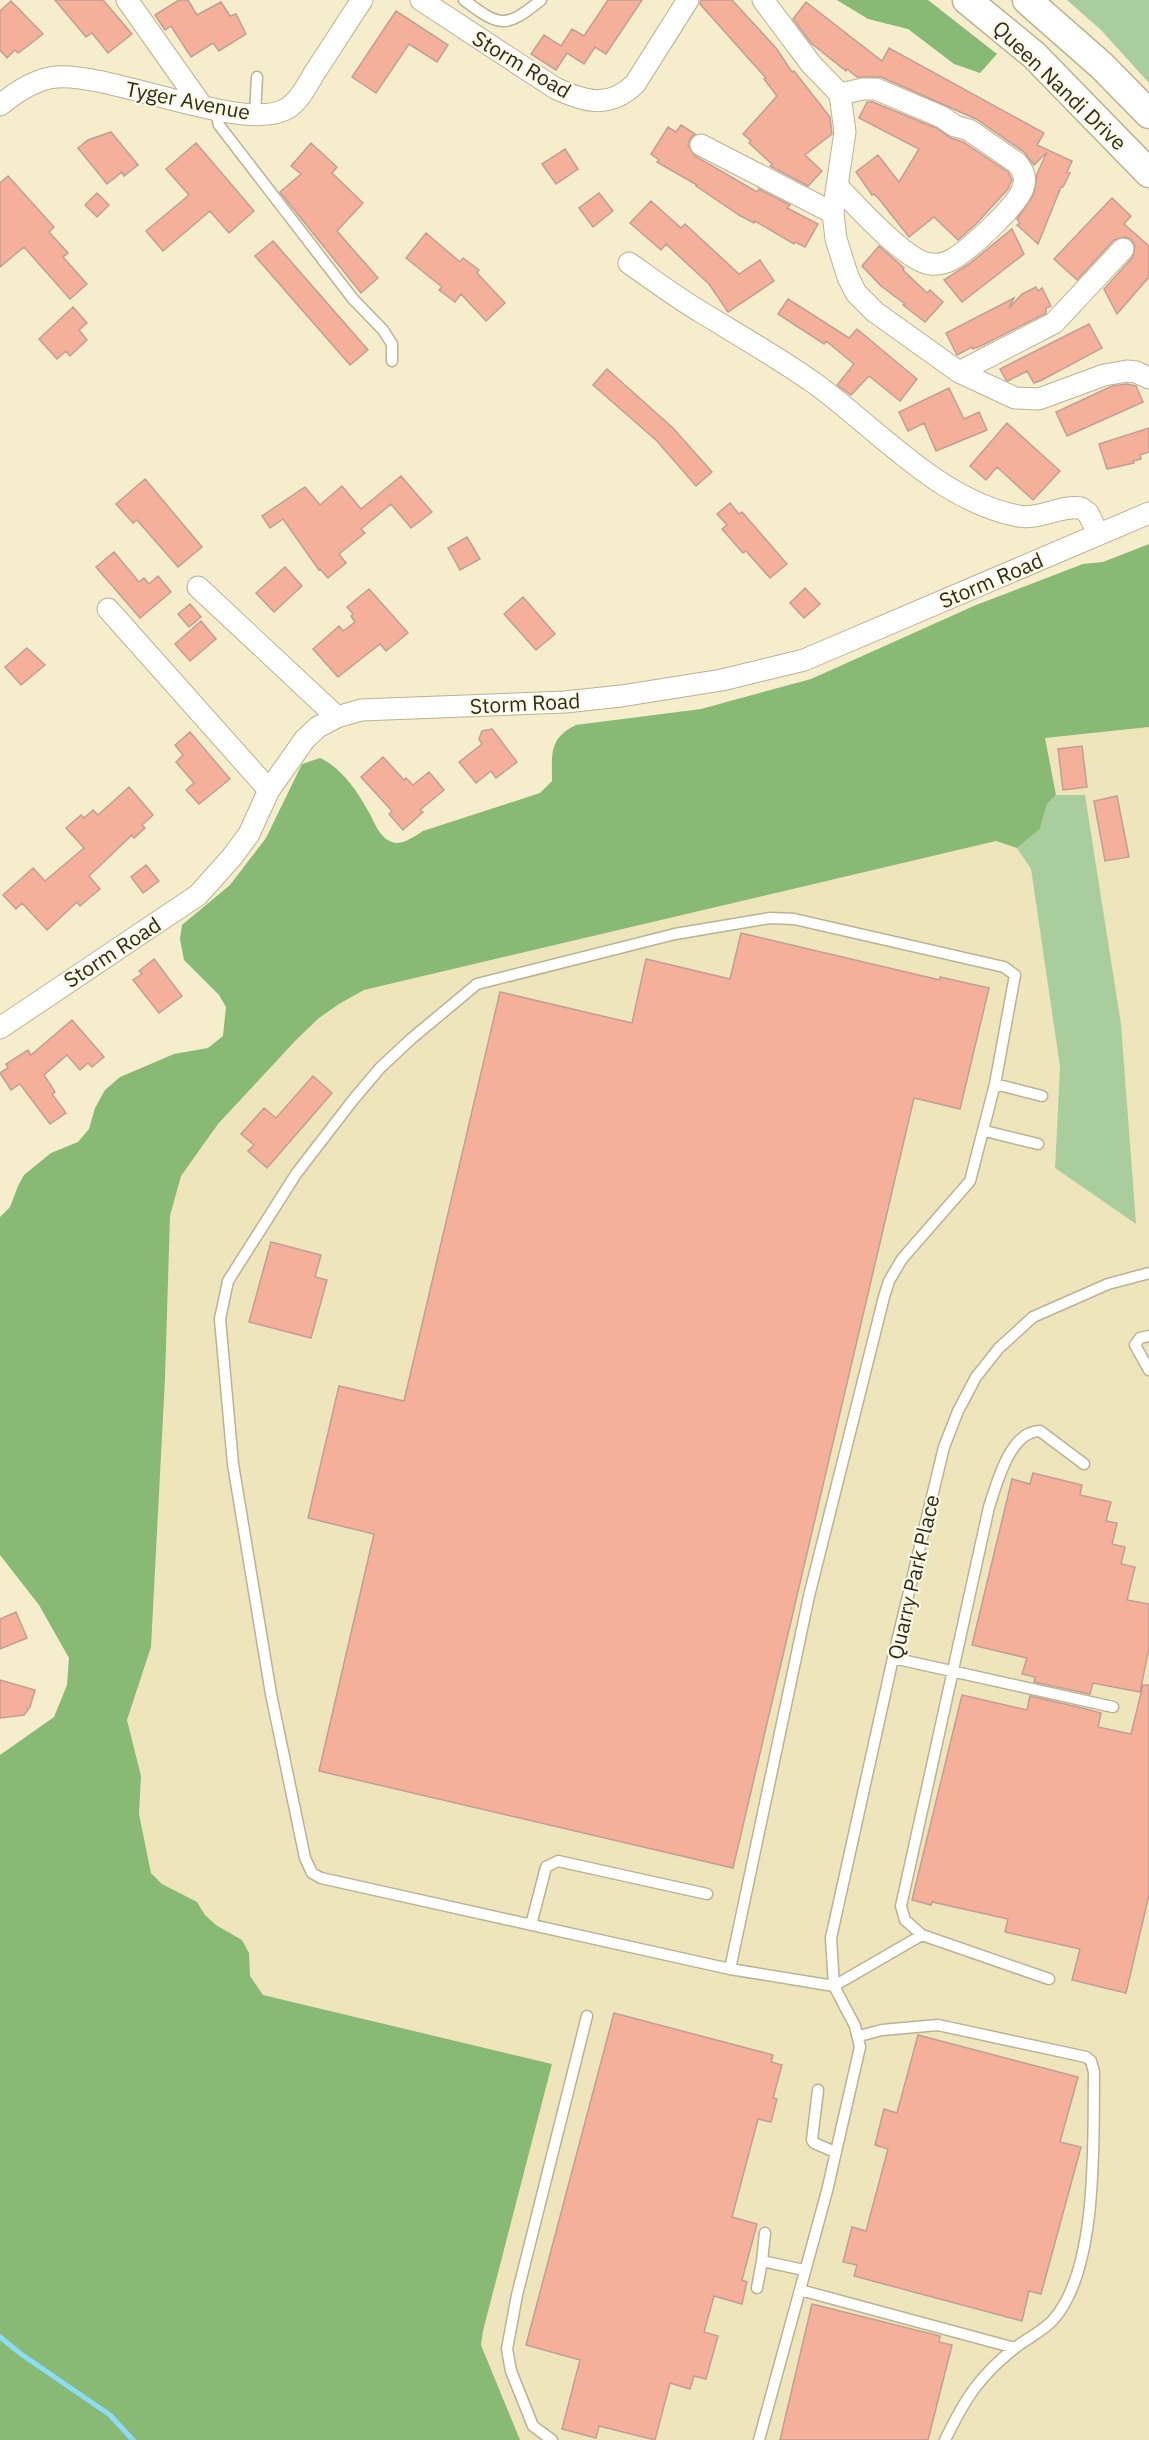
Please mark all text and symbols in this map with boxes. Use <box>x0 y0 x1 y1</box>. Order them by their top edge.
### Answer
street label: Queen Nandi Drive <box>987 14 1133 156</box>
street label: Storm Road <box>467 24 577 104</box>
street label: Tyger Avenue <box>123 74 253 126</box>
street label: Storm Road <box>935 546 1047 614</box>
street label: Storm Road <box>469 686 581 720</box>
street label: Storm Road <box>58 910 166 994</box>
street label: Quarry Park Place <box>880 1492 946 1662</box>

